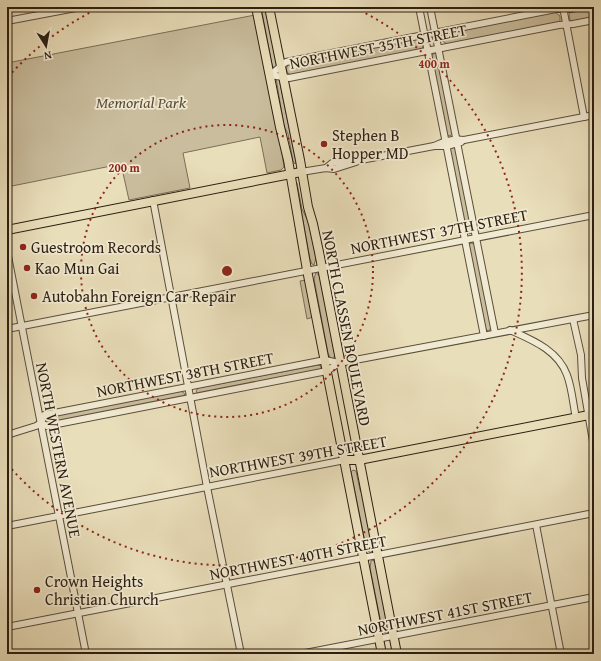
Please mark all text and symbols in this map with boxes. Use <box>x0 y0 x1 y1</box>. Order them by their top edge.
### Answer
street label: NORTHWEST 35TH STREET <box>287 17 469 75</box>
north arrow <box>26 26 66 66</box>
text: N <box>42 47 53 64</box>
text: 400 m <box>418 55 451 72</box>
park label: Memorial Park <box>96 90 187 114</box>
place label: Stephen B Hopper MD <box>332 123 409 165</box>
marker: Stephen B Hopper MD <box>319 139 329 149</box>
text: 200 m <box>108 159 141 176</box>
street label: NORTHWEST 37TH STREET <box>348 202 530 260</box>
street label: NORTH CLASSEN BOULEVARD <box>316 228 378 428</box>
place label: Guestroom Records <box>31 235 161 259</box>
marker: Guestroom Records <box>18 242 28 252</box>
place label: Kao Mun Gai <box>35 256 120 280</box>
marker: Kao Mun Gai <box>22 263 32 273</box>
centre of rings <box>220 264 234 278</box>
place label: Autobahn Foreign Car Repair <box>42 284 236 308</box>
marker: Autobahn Foreign Car Repair <box>29 291 39 301</box>
street label: NORTHWEST 38TH STREET <box>94 345 276 403</box>
street label: NORTH WESTERN AVENUE <box>30 360 88 540</box>
street label: NORTHWEST 39TH STREET <box>207 429 389 483</box>
street label: NORTHWEST 40TH STREET <box>207 528 389 586</box>
place label: Crown Heights Christian Church <box>45 569 159 611</box>
street label: NORTHWEST 41ST STREET <box>356 584 534 642</box>
marker: Crown Heights Christian Church <box>32 585 42 595</box>

